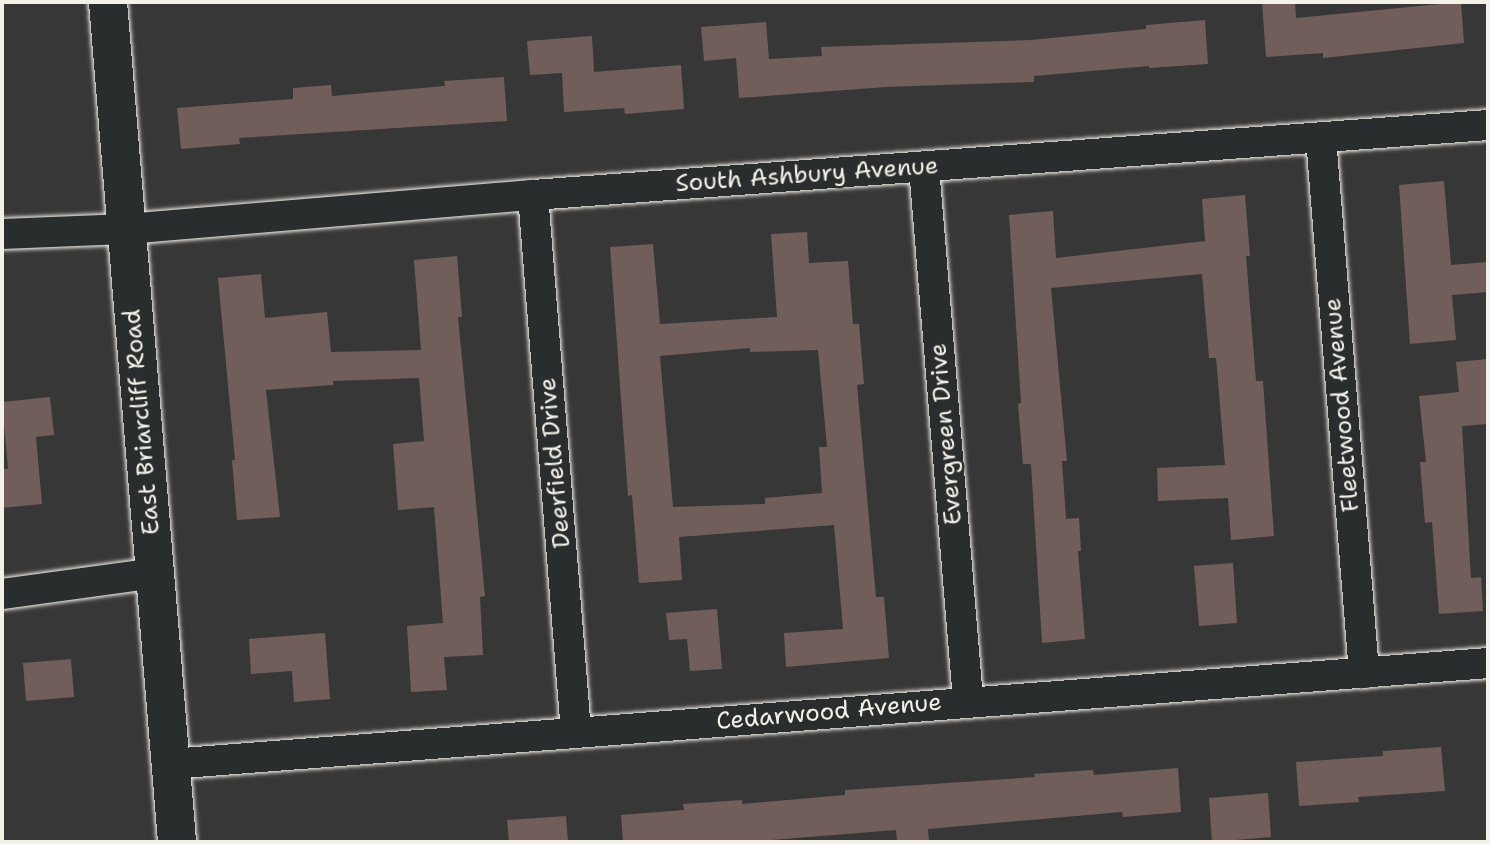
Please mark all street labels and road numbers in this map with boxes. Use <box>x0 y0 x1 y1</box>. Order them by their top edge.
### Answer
street label: South Ashbury Avenue <box>675 151 939 199</box>
street label: Fleetwood Avenue <box>1318 297 1366 513</box>
street label: East Briarcliff Road <box>118 308 166 536</box>
street label: Evergreen Drive <box>924 342 968 526</box>
street label: Deerfield Drive <box>533 377 577 549</box>
street label: Cedarwood Avenue <box>715 688 943 736</box>

